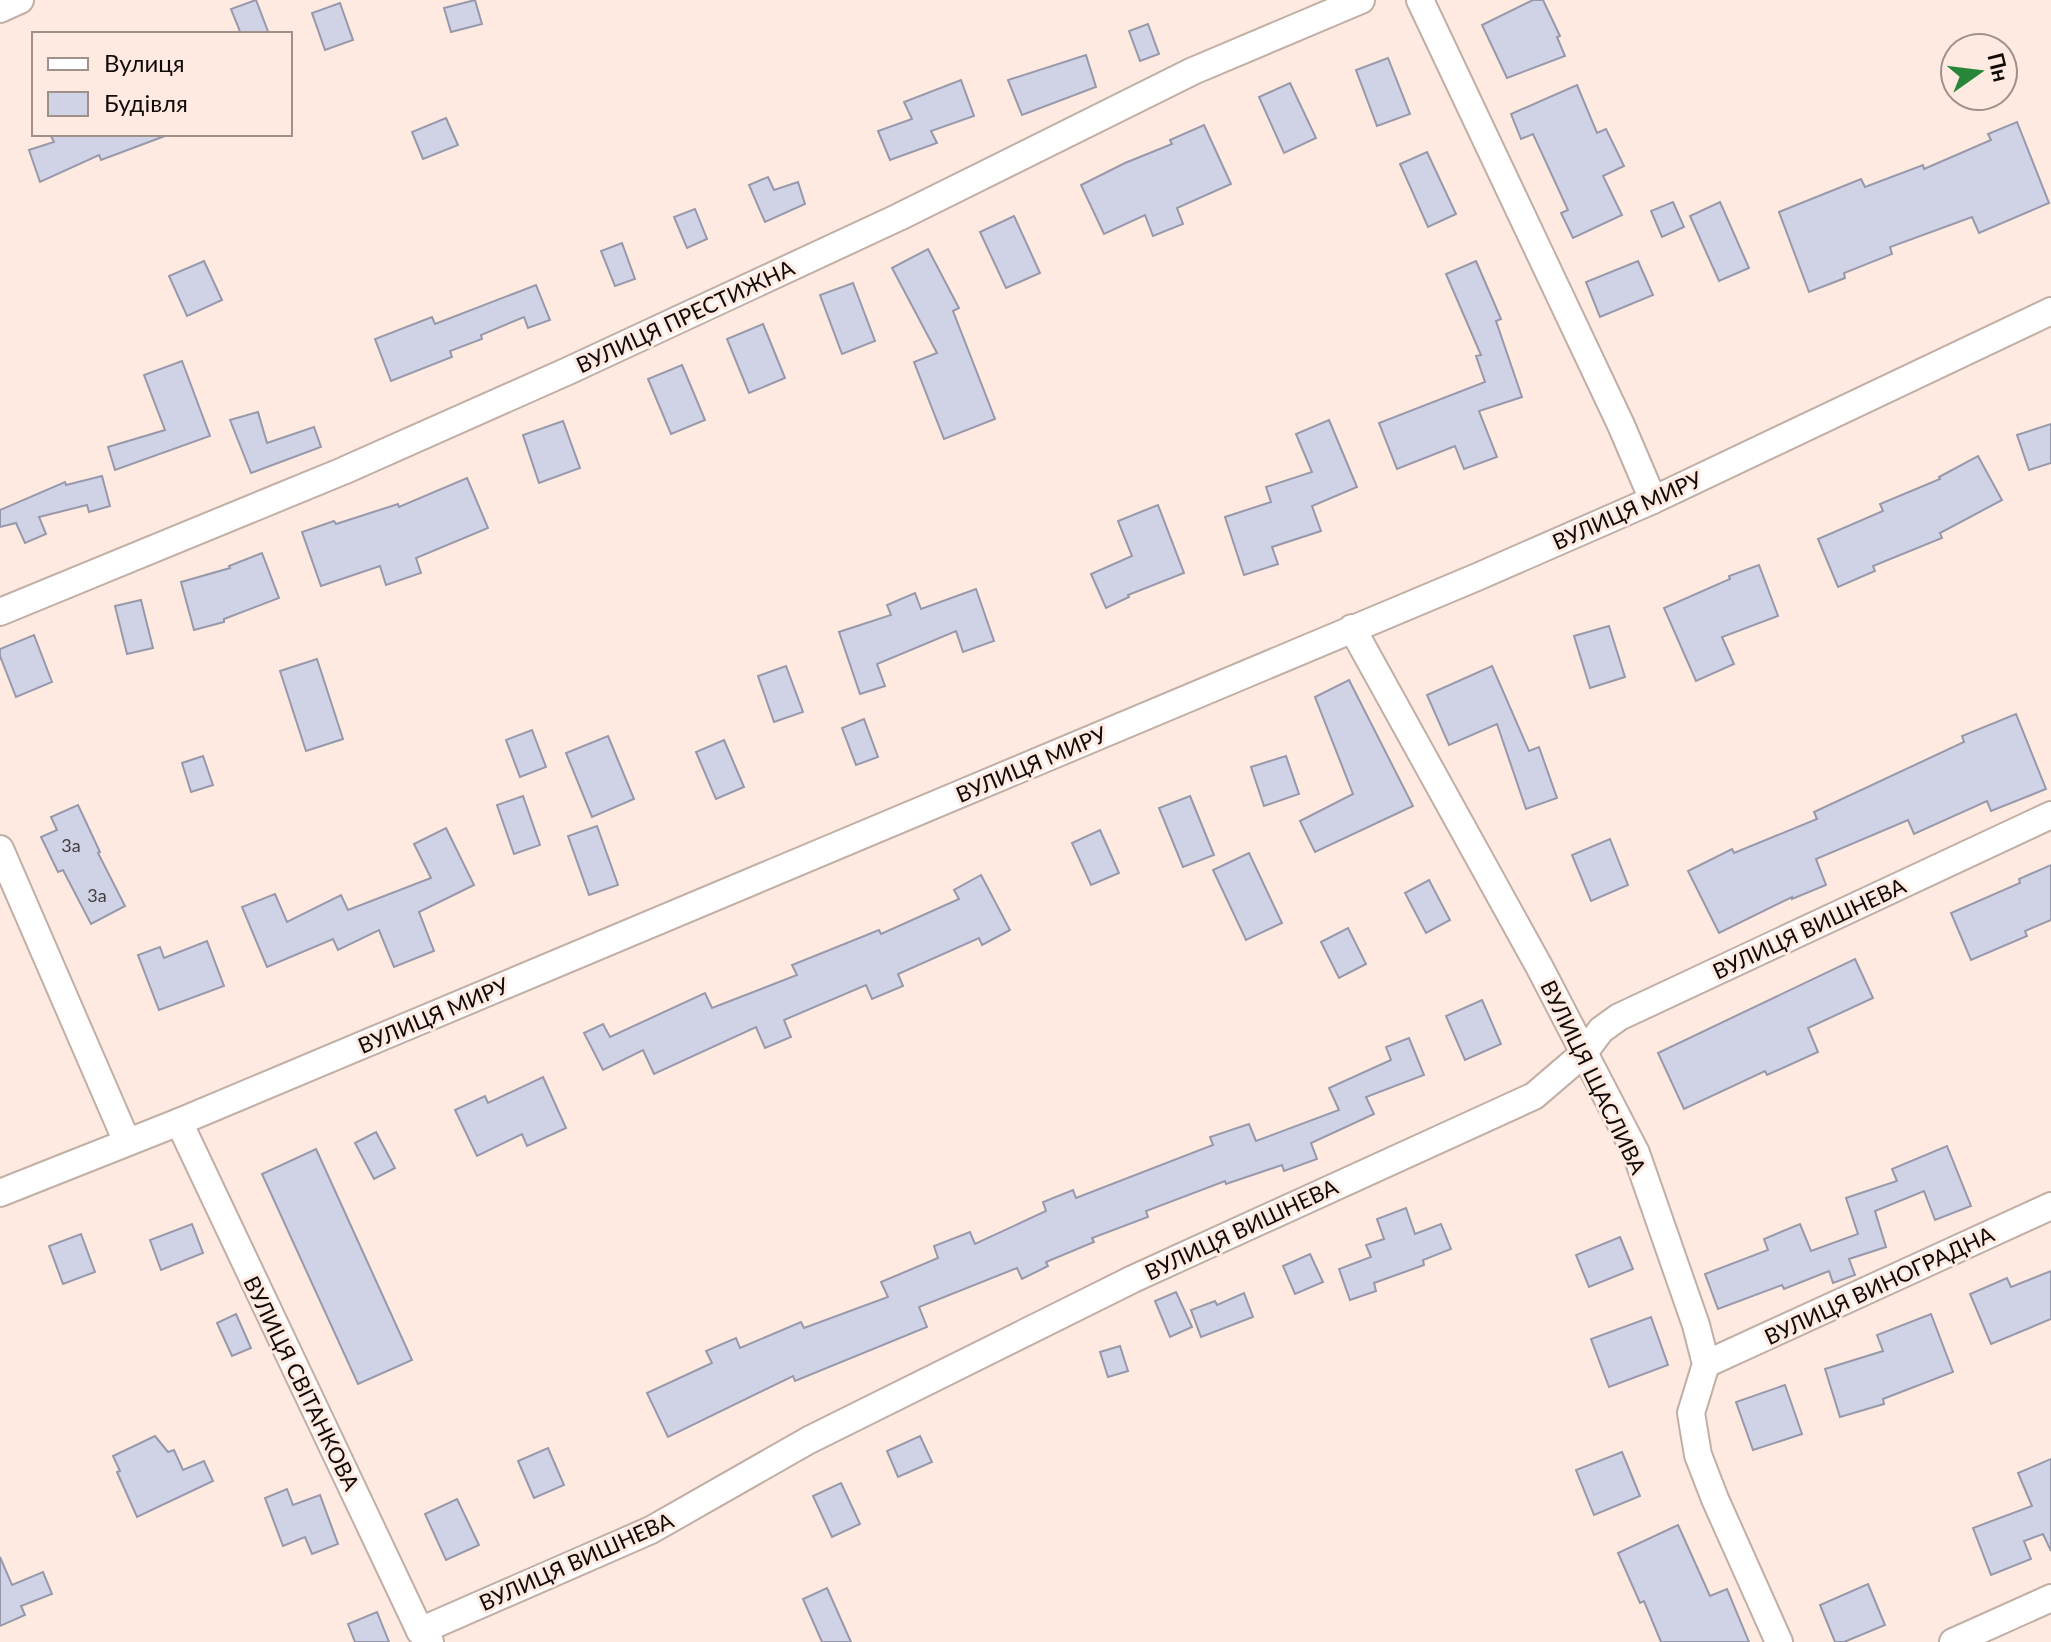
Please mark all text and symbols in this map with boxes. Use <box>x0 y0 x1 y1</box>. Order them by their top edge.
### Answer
legend <box>32 32 292 136</box>
north arrow <box>1939 32 2019 112</box>
text: Вулиця <box>104 48 185 77</box>
text: Пн <box>1982 50 2015 84</box>
text: Будівля <box>104 88 188 117</box>
street label: ВУЛИЦЯ ПРЕСТИЖНА <box>572 254 798 378</box>
street label: ВУЛИЦЯ МИРУ <box>1548 465 1706 555</box>
street label: ВУЛИЦЯ МИРУ <box>952 720 1110 808</box>
house number: 3а <box>61 834 81 856</box>
street label: ВУЛИЦЯ ВИШНЕВА <box>1708 871 1910 985</box>
house number: 3а <box>87 884 107 906</box>
street label: ВУЛИЦЯ МИРУ <box>354 971 512 1059</box>
street label: ВУЛИЦЯ ЩАСЛИВА <box>1535 976 1653 1178</box>
street label: ВУЛИЦЯ ВИШНЕВА <box>1140 1172 1342 1286</box>
street label: ВУЛИЦЯ ВИНОГРАДНА <box>1760 1220 1998 1350</box>
street label: ВУЛИЦЯ СВІТАНКОВА <box>238 1271 366 1495</box>
street label: ВУЛИЦЯ ВИШНЕВА <box>475 1506 677 1616</box>

